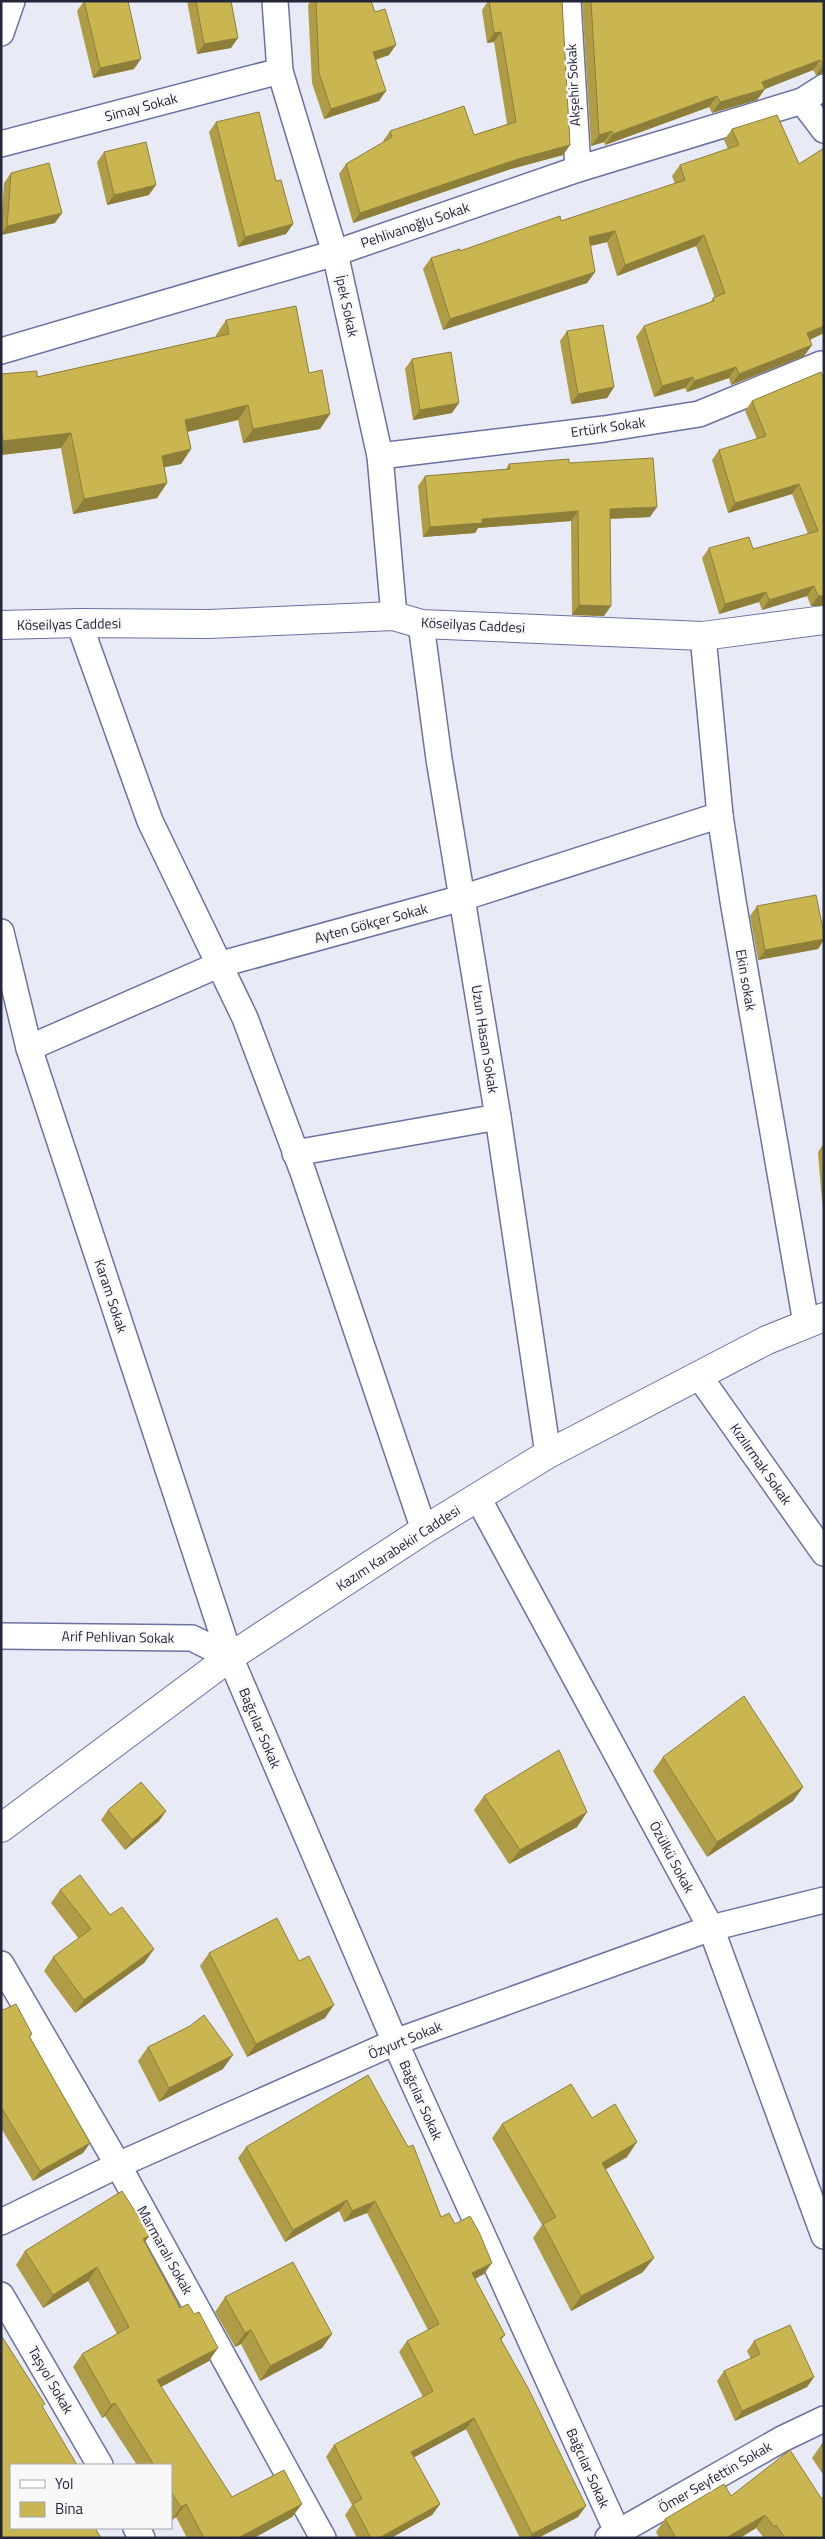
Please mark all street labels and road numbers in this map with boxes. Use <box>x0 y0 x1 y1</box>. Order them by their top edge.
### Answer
street label: Akşehir Sokak <box>560 43 585 127</box>
street label: Simay Sokak <box>102 87 180 126</box>
street label: Pehlivanoğlu Sokak <box>358 196 472 253</box>
street label: İpek Sokak <box>331 273 364 339</box>
street label: Ertürk Sokak <box>569 411 647 442</box>
street label: Köseilyas Caddesi <box>420 611 526 638</box>
street label: Köseilyas Caddesi <box>17 612 121 635</box>
street label: Ayten Gökçer Sokak <box>312 897 430 948</box>
street label: Ekin sokak <box>731 947 762 1013</box>
street label: Uzun Hasan Sokak <box>467 983 504 1095</box>
street label: Karam Sokak <box>90 1256 133 1336</box>
street label: Kızılırmak Sokak <box>725 1419 798 1509</box>
street label: Kazım Karabekir Caddesi <box>332 1499 464 1596</box>
street label: Arif Pehlivan Sokak <box>61 1625 175 1648</box>
street label: Bağcılar Sokak <box>234 1684 287 1772</box>
street label: Özülkü Sokak <box>645 1817 700 1897</box>
street label: Özyurt Sokak <box>365 2015 445 2064</box>
street label: Bağcılar Sokak <box>394 2056 449 2143</box>
street label: Marmaralı Sokak <box>132 2201 199 2298</box>
street label: Taşyol Sokak <box>24 2342 79 2418</box>
street label: Bağcılar Sokak <box>561 2424 616 2511</box>
street label: Ömer Seyfettin Sokak <box>654 2435 776 2518</box>

